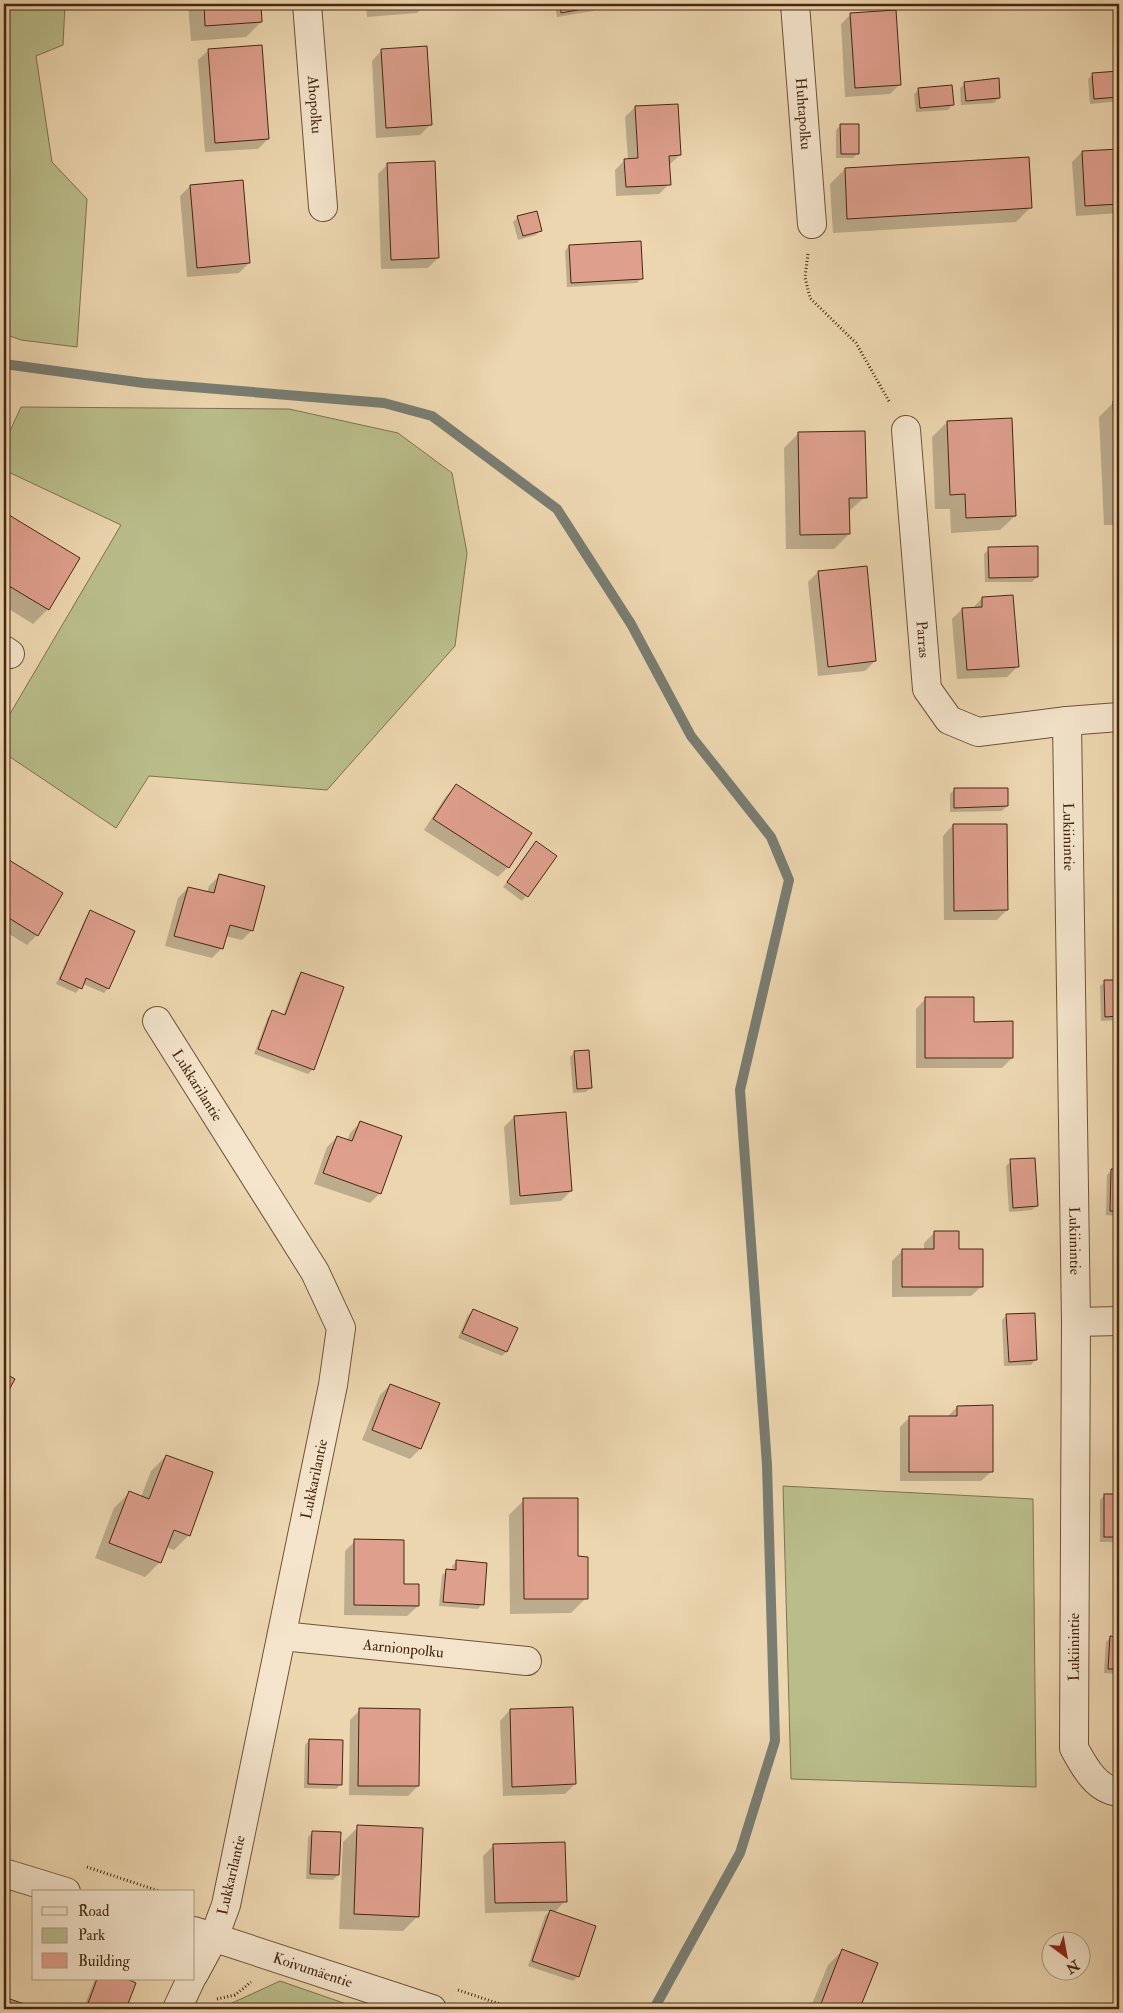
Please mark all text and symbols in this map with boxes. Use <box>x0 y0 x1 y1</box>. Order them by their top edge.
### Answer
street label: Ahopolku <box>303 74 326 135</box>
street label: Huhtapolku <box>791 77 815 151</box>
street label: Parras <box>912 620 933 659</box>
street label: Lukiinintie <box>1058 803 1078 871</box>
street label: Lukkarilantie <box>167 1046 227 1125</box>
street label: Lukiinintie <box>1064 1207 1084 1275</box>
street label: Lukkarilantie <box>297 1437 332 1521</box>
street label: Lukiinintie <box>1065 1613 1084 1681</box>
street label: Aarnionpolku <box>361 1635 445 1662</box>
street label: Lukkarilantie <box>213 1833 250 1917</box>
legend <box>32 1890 195 1980</box>
text: Road <box>78 1902 110 1921</box>
text: Park <box>78 1926 105 1945</box>
north arrow <box>1040 1930 1090 1980</box>
street label: Koivumäentie <box>271 1949 355 1992</box>
text: Building <box>78 1952 130 1971</box>
text: N <box>1062 1956 1083 1977</box>

